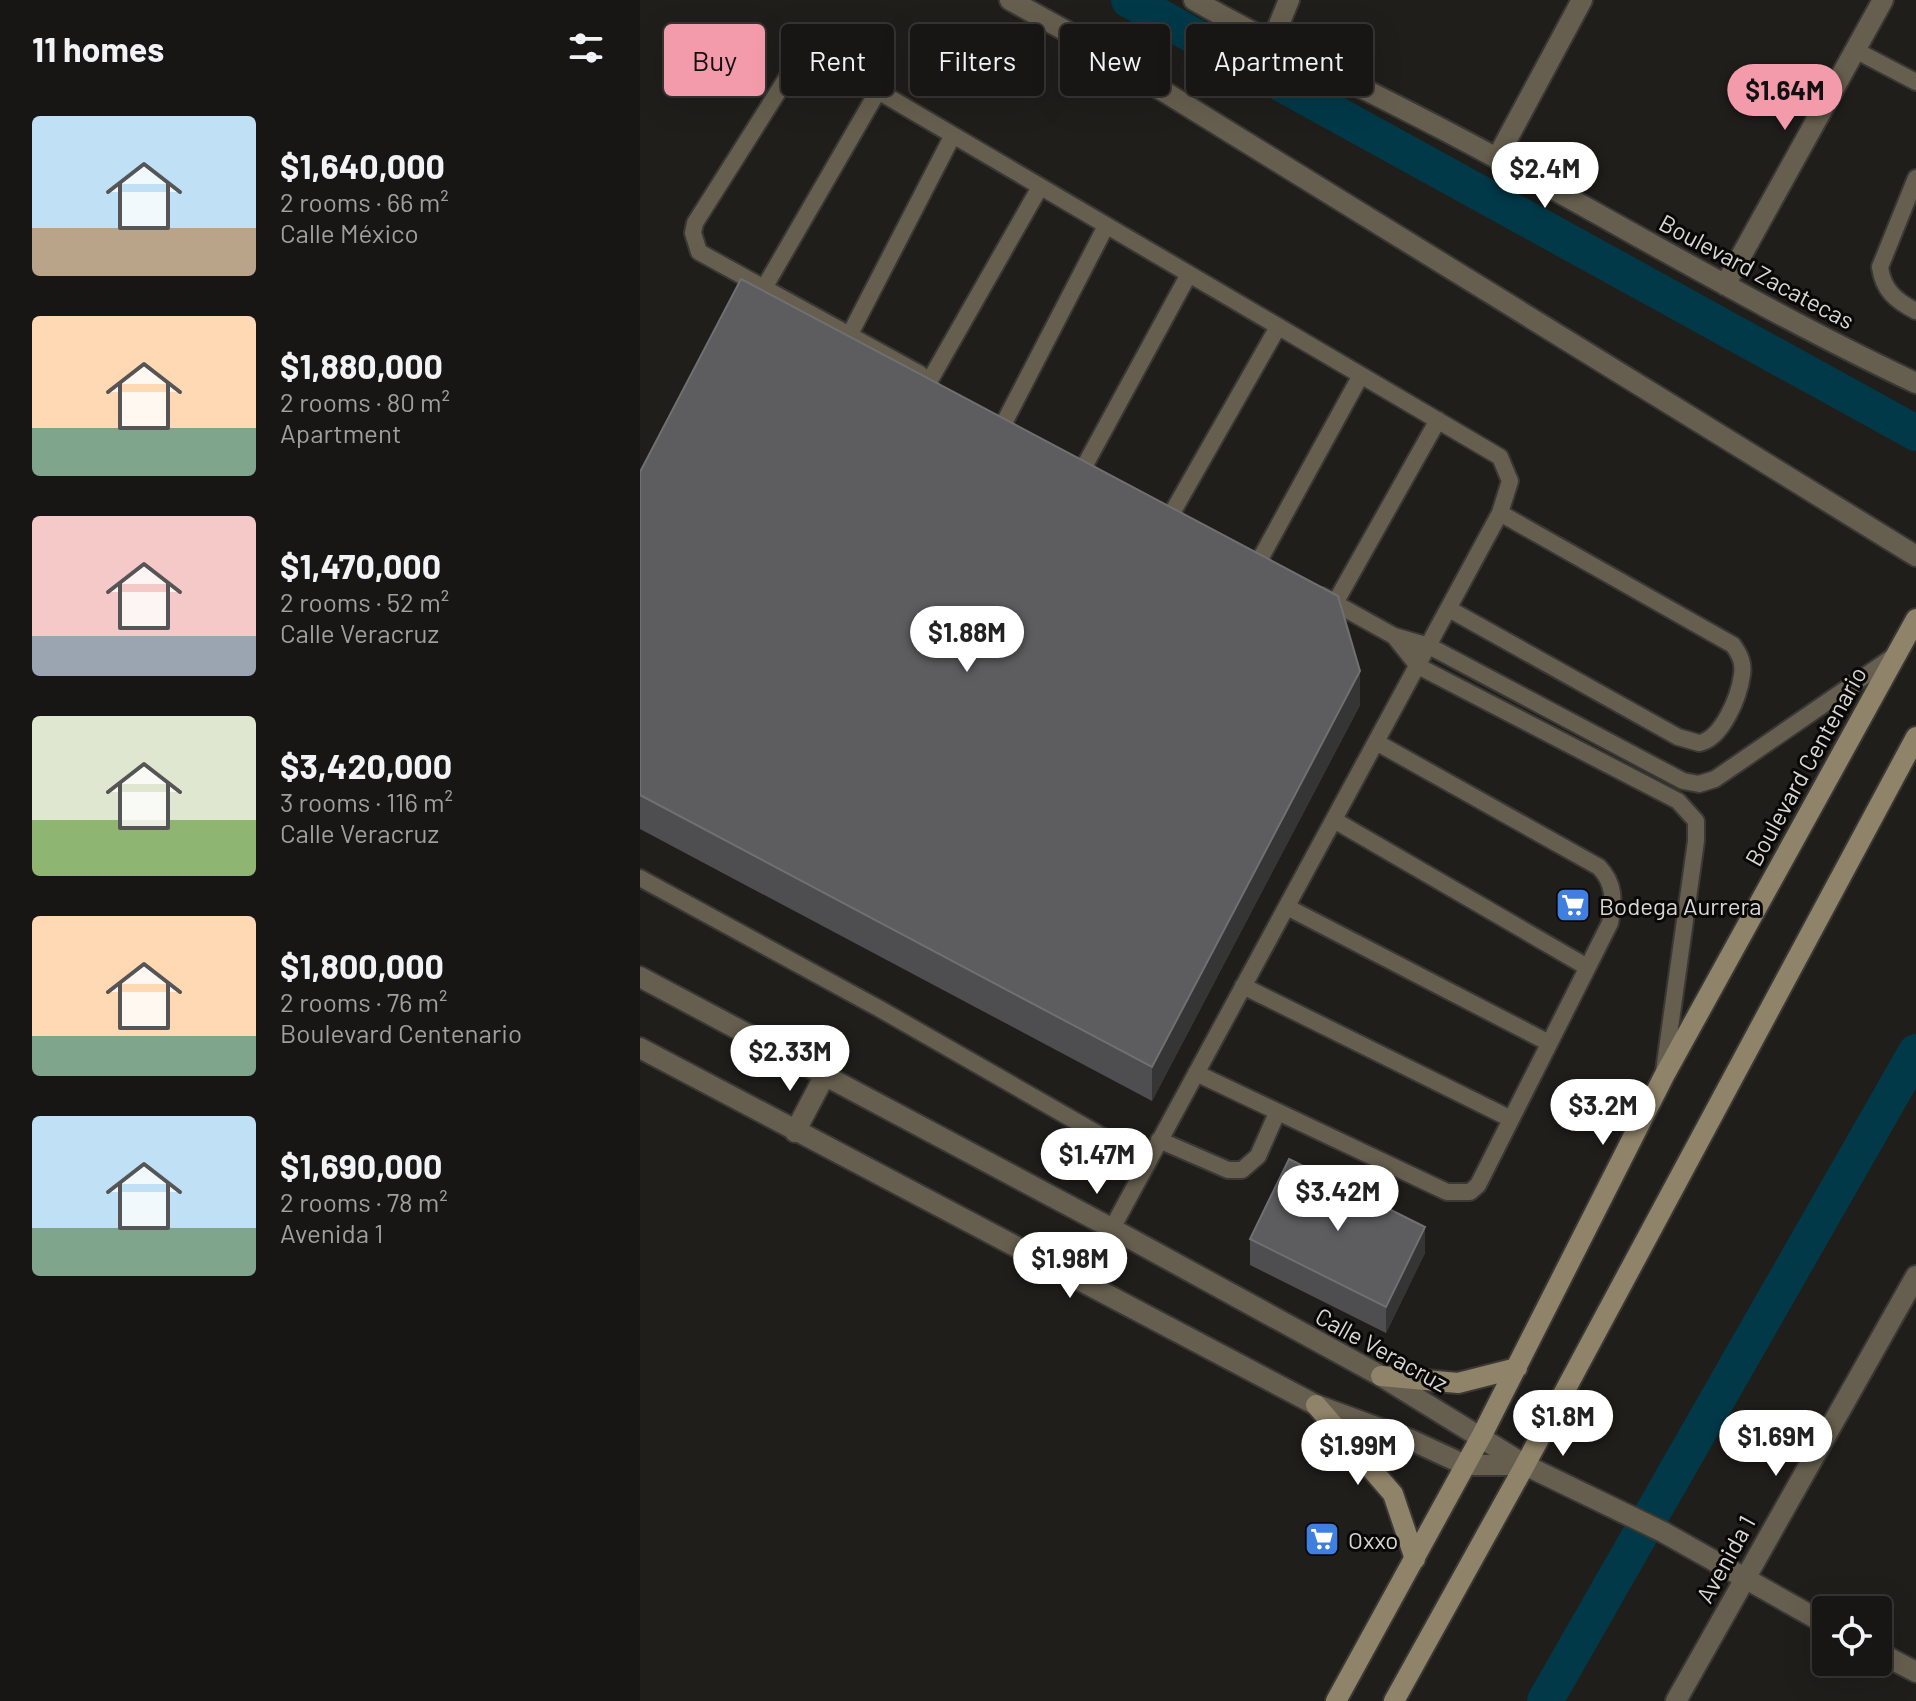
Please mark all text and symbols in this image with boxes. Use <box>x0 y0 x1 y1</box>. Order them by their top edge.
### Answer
chip: Buy <box>664 24 765 96</box>
chip: Rent <box>781 24 894 96</box>
chip: Filters <box>910 24 1044 96</box>
chip: New <box>1060 24 1170 96</box>
chip: Apartment <box>1186 24 1373 96</box>
icon: filters <box>564 26 608 70</box>
text: 11 homes <box>32 28 164 69</box>
pin: $1.64M <box>1720 64 1850 132</box>
text: $1.64M <box>1745 74 1825 105</box>
pin: $2.4M <box>1489 142 1601 210</box>
text: $1,640,000 <box>280 145 445 186</box>
icon: home <box>96 148 192 244</box>
text: $2.4M <box>1510 152 1580 183</box>
text: 2 rooms · 66 m² <box>280 186 449 217</box>
street label: Boulevard Zacatecas <box>1655 207 1859 335</box>
text: Calle México <box>280 217 419 248</box>
text: $1,880,000 <box>280 345 443 386</box>
icon: home <box>96 348 192 444</box>
text: 2 rooms · 80 m² <box>280 386 450 417</box>
text: Apartment <box>280 417 401 448</box>
text: $1,470,000 <box>280 545 441 586</box>
icon: home <box>96 548 192 644</box>
text: 2 rooms · 52 m² <box>280 586 449 617</box>
pin: $1.88M <box>902 606 1032 674</box>
text: $1.88M <box>928 616 1006 647</box>
text: Calle Veracruz <box>280 617 439 648</box>
street label: Boulevard Centenario <box>1738 661 1872 871</box>
text: $3,420,000 <box>280 745 452 786</box>
icon: home <box>96 748 192 844</box>
text: 3 rooms · 116 m² <box>280 786 453 817</box>
text: Calle Veracruz <box>280 817 439 848</box>
supermarket icon: Bodega Aurrera <box>1554 886 1592 924</box>
place label: Bodega Aurrera <box>1599 891 1761 920</box>
text: $1,800,000 <box>280 945 444 986</box>
icon: home <box>96 948 192 1044</box>
text: 2 rooms · 76 m² <box>280 986 448 1017</box>
text: Boulevard Centenario <box>280 1017 522 1048</box>
pin: $2.33M <box>725 1025 855 1093</box>
text: $2.33M <box>748 1035 832 1066</box>
pin: $3.2M <box>1547 1079 1659 1147</box>
text: $3.2M <box>1568 1089 1638 1120</box>
pin: $1.47M <box>1032 1128 1162 1196</box>
text: $1.47M <box>1059 1138 1135 1169</box>
text: $1,690,000 <box>280 1145 442 1186</box>
icon: home <box>96 1148 192 1244</box>
pin: $3.42M <box>1273 1165 1403 1233</box>
text: $3.42M <box>1296 1175 1380 1206</box>
text: 2 rooms · 78 m² <box>280 1186 448 1217</box>
text: Avenida 1 <box>280 1217 383 1248</box>
pin: $1.98M <box>1005 1232 1135 1300</box>
text: $1.98M <box>1031 1242 1109 1273</box>
street label: Calle Veracruz <box>1311 1301 1453 1397</box>
pin: $1.8M <box>1507 1390 1619 1458</box>
text: $1.8M <box>1531 1400 1595 1431</box>
pin: $1.69M <box>1711 1410 1841 1478</box>
pin: $1.99M <box>1293 1419 1423 1487</box>
text: $1.69M <box>1737 1420 1815 1451</box>
text: $1.99M <box>1319 1429 1397 1460</box>
street label: Avenida 1 <box>1689 1510 1761 1608</box>
supermarket icon: Oxxo <box>1303 1520 1341 1558</box>
place label: Oxxo <box>1348 1525 1398 1554</box>
map controls <box>1812 1596 1892 1676</box>
button: locate <box>1812 1596 1892 1676</box>

